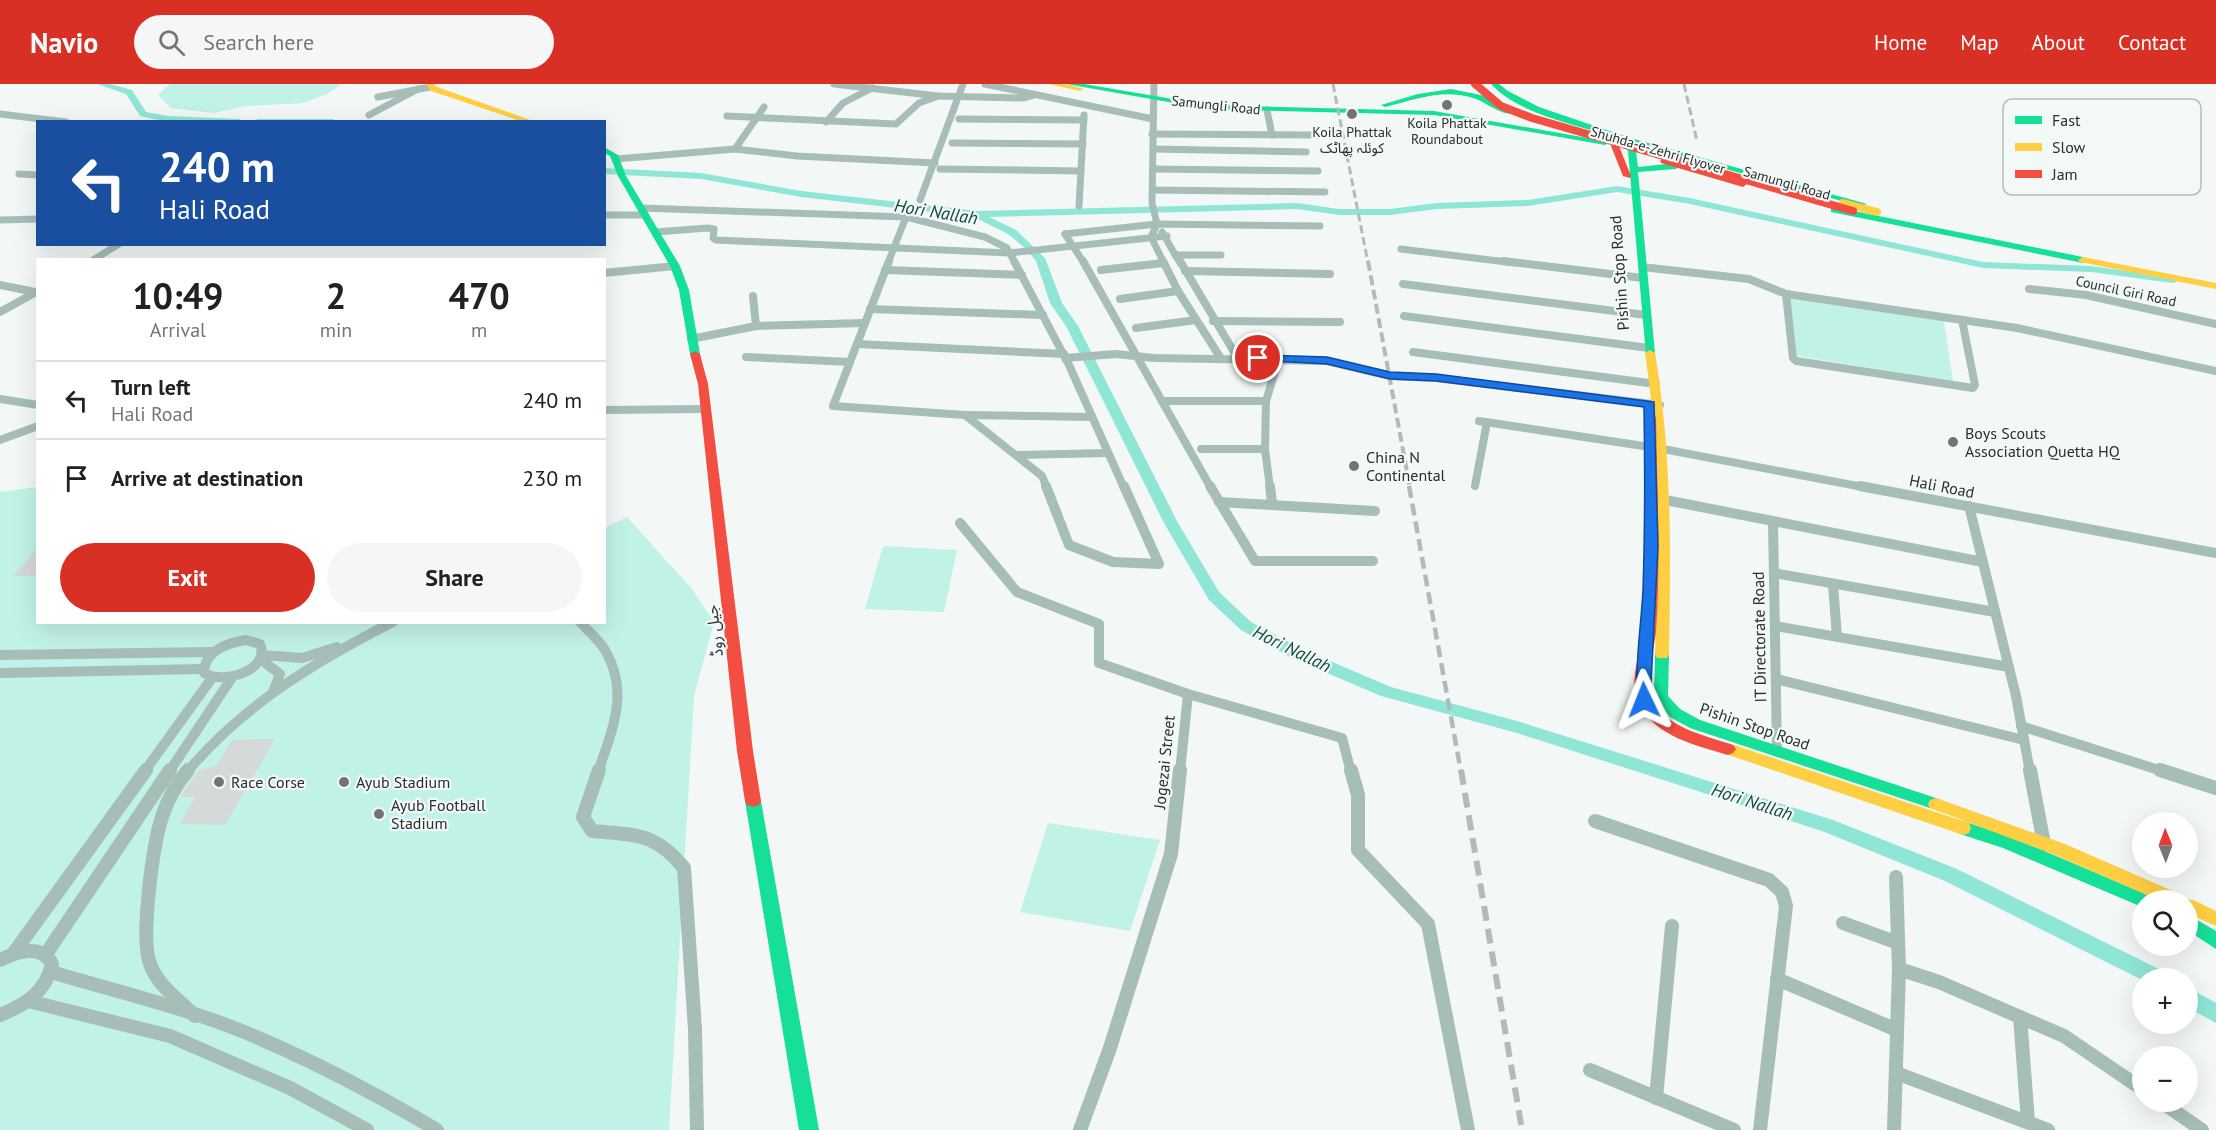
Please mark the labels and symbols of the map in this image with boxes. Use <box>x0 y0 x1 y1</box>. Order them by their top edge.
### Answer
street label: Samungli Road <box>1170 91 1262 119</box>
marker: Koila Phattak Roundabout <box>1440 98 1454 112</box>
legend <box>2003 99 2201 195</box>
marker: Koila Phattak کوئلہ پھاٹک <box>1345 107 1359 121</box>
text: Fast <box>2052 110 2081 130</box>
place label: Koila Phattak Roundabout <box>1407 114 1487 148</box>
street label: Shuhda-e-Zehri Flyover <box>1589 122 1728 178</box>
place label: Koila Phattak کوئلہ پھاٹک <box>1312 123 1392 158</box>
text: Slow <box>2052 137 2086 157</box>
street label: Samungli Road <box>1741 162 1833 204</box>
text: Jam <box>2051 164 2078 184</box>
water label: Hori Nallah <box>893 194 979 229</box>
street label: Pishin Stop Road <box>1605 215 1633 331</box>
street label: Council Giri Road <box>2074 272 2178 310</box>
pin <box>1232 332 1283 383</box>
place label: Boys Scouts Association Quetta HQ <box>1965 423 2121 461</box>
marker: Boys Scouts Association Quetta HQ <box>1946 435 1960 449</box>
place label: China N Continental <box>1366 447 1446 485</box>
marker: China N Continental <box>1347 459 1361 473</box>
street label: Hali Road <box>1908 470 1976 502</box>
street label: IT Directorate Road <box>1748 571 1770 703</box>
street label: جیل روڈ <box>701 604 727 658</box>
water label: Hori Nallah <box>1249 620 1335 677</box>
position arrow <box>1612 668 1676 732</box>
street label: Pishin Stop Road <box>1697 698 1813 754</box>
street label: Jogezai Street <box>1149 714 1179 811</box>
place label: Race Corse <box>231 772 305 792</box>
place label: Ayub Stadium <box>356 772 450 792</box>
marker: Race Corse <box>212 775 226 789</box>
marker: Ayub Stadium <box>337 775 351 789</box>
water label: Hori Nallah <box>1709 778 1796 825</box>
place label: Ayub Football Stadium <box>391 795 486 833</box>
marker: Ayub Football Stadium <box>372 807 386 821</box>
north arrow <box>2132 812 2198 878</box>

